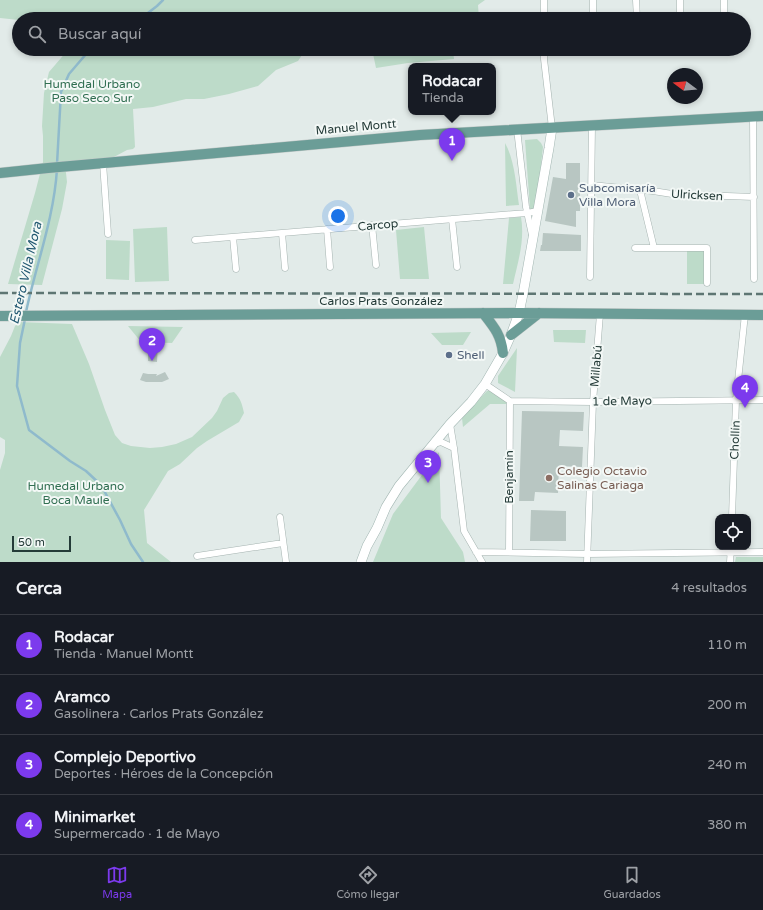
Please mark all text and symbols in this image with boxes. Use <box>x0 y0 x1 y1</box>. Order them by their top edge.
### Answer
search box <box>12 12 751 56</box>
icon: search <box>26 23 48 45</box>
text: Buscar aquí <box>58 25 141 43</box>
popup <box>408 63 496 115</box>
north arrow <box>667 68 703 104</box>
text: Rodacar <box>422 72 482 90</box>
park label: Humedal Urbano Paso Seco Sur <box>44 77 140 105</box>
text: Tienda <box>422 90 464 106</box>
street label: Manuel Montt <box>315 116 397 137</box>
pin: 1 <box>439 128 465 161</box>
place label: Subcomisaría Villa Mora <box>579 181 656 209</box>
street label: Ulricksen <box>671 187 723 203</box>
marker: Subcomisaría Villa Mora <box>566 190 576 200</box>
your location <box>328 206 348 226</box>
street label: Carcop <box>357 216 399 234</box>
water label: Estero Villa Mora <box>6 220 46 326</box>
street label: Carlos Prats González <box>319 294 443 308</box>
pin: 2 <box>139 328 165 361</box>
street label: Millabú <box>587 344 605 388</box>
place label: Shell <box>457 348 484 362</box>
marker: Shell <box>444 350 454 360</box>
pin: 4 <box>732 375 758 408</box>
street label: 1 de Mayo <box>592 393 652 409</box>
street label: Chollín <box>727 420 743 460</box>
pin: 3 <box>415 450 441 483</box>
street label: Benjamín <box>502 450 516 504</box>
place label: Colegio Octavio Salinas Cariaga <box>557 464 647 492</box>
marker: Colegio Octavio Salinas Cariaga <box>544 473 554 483</box>
park label: Humedal Urbano Boca Maule <box>28 479 124 507</box>
map controls <box>715 514 751 550</box>
button: locate <box>715 514 751 550</box>
scale bar <box>12 534 71 553</box>
text: 50 m <box>18 536 45 549</box>
text: Cerca <box>16 578 62 599</box>
text: 4 resultados <box>671 580 747 596</box>
text: Rodacar <box>54 628 114 646</box>
text: 1 <box>25 637 33 653</box>
text: 110 m <box>707 637 747 653</box>
text: Tienda · Manuel Montt <box>54 646 194 662</box>
text: Aramco <box>54 688 110 706</box>
text: 2 <box>25 697 33 713</box>
text: 200 m <box>707 697 747 713</box>
text: Gasolinera · Carlos Prats González <box>54 706 263 722</box>
text: Complejo Deportivo <box>54 748 196 766</box>
text: 3 <box>25 757 33 773</box>
text: 240 m <box>707 757 747 773</box>
text: Deportes · Héroes de la Concepción <box>54 766 273 782</box>
text: Minimarket <box>54 808 135 826</box>
text: 4 <box>25 817 33 833</box>
text: 380 m <box>707 817 747 833</box>
text: Supermercado · 1 de Mayo <box>54 826 220 842</box>
tab: Mapa <box>102 864 132 901</box>
tab: Cómo llegar <box>336 864 399 901</box>
tab: Guardados <box>604 864 661 901</box>

